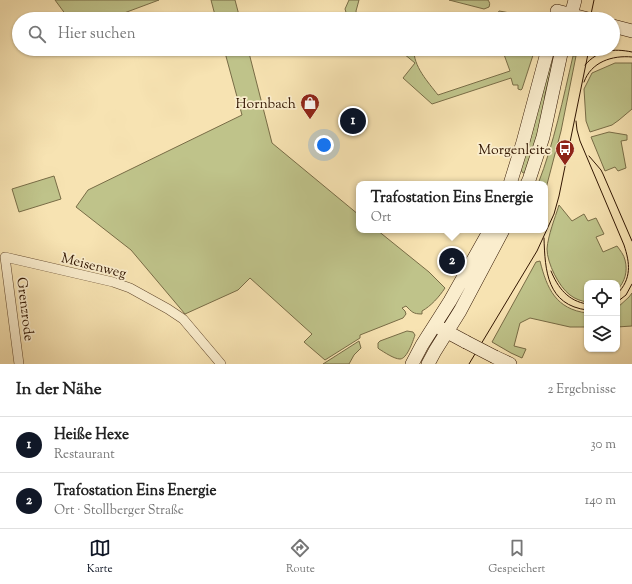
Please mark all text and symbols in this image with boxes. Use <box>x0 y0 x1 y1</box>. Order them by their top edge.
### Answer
search box <box>12 12 620 56</box>
icon: search <box>26 23 48 45</box>
text: Hier suchen <box>58 24 136 45</box>
shop icon: Hornbach <box>299 92 321 120</box>
place label: Hornbach <box>235 95 296 115</box>
pin: 1 <box>340 106 366 136</box>
your location <box>314 135 334 155</box>
bus stop icon: Morgenleite <box>554 138 576 166</box>
place label: Morgenleite <box>478 141 551 161</box>
popup <box>356 181 548 233</box>
text: Trafostation Eins Energie <box>371 188 533 209</box>
text: Ort <box>371 209 391 227</box>
pin: 2 <box>439 246 465 276</box>
street label: Meisenweg <box>59 249 128 285</box>
street label: Grenzrode <box>10 276 38 342</box>
map controls <box>584 280 620 352</box>
button: locate <box>584 280 620 316</box>
button: layers <box>584 316 620 352</box>
text: In der Nähe <box>16 378 102 402</box>
text: 2 Ergebnisse <box>547 381 616 399</box>
text: Heiße Hexe <box>54 425 129 446</box>
text: 1 <box>27 436 31 454</box>
text: 30 m <box>590 436 616 454</box>
text: Restaurant <box>54 446 115 464</box>
text: Trafostation Eins Energie <box>54 481 216 502</box>
text: 2 <box>26 492 32 510</box>
text: 140 m <box>585 492 616 510</box>
text: Ort · Stollberger Straße <box>54 502 184 520</box>
tab: Karte <box>87 537 113 577</box>
tab: Route <box>286 537 315 577</box>
tab: Gespeichert <box>488 537 545 577</box>

